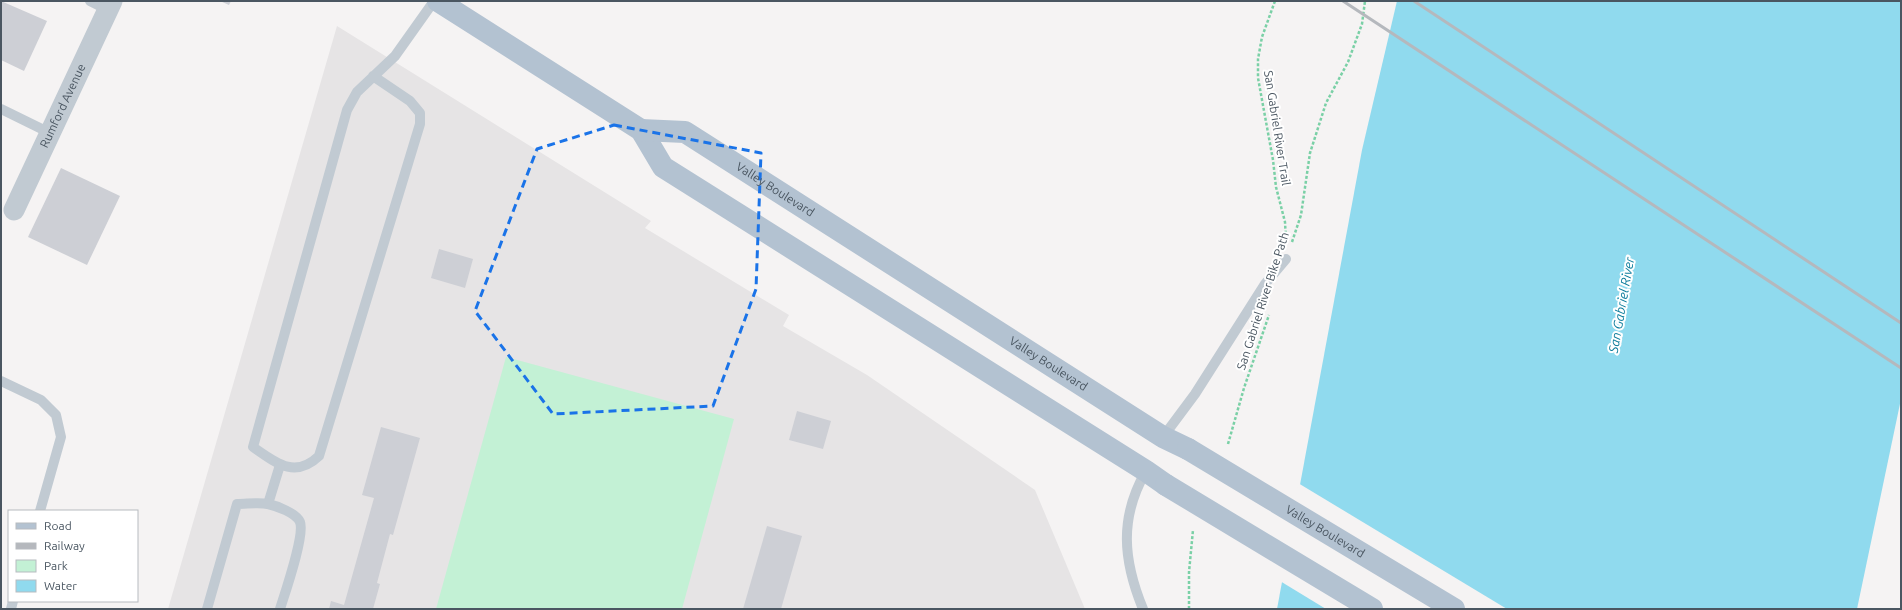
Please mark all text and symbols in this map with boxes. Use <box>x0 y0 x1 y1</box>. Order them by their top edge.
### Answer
street label: Rumford Avenue <box>37 62 88 150</box>
street label: San Gabriel River Trail <box>1262 69 1293 186</box>
street label: Valley Boulevard <box>734 159 817 219</box>
street label: San Gabriel River Bike Path <box>1234 230 1291 371</box>
water label: San Gabriel River <box>1606 255 1636 355</box>
street label: Valley Boulevard <box>1007 334 1090 393</box>
street label: Valley Boulevard <box>1283 502 1367 560</box>
legend <box>8 510 138 602</box>
text: Road <box>44 519 72 532</box>
text: Railway <box>44 539 85 552</box>
text: Park <box>44 559 68 572</box>
text: Water <box>44 579 77 592</box>

